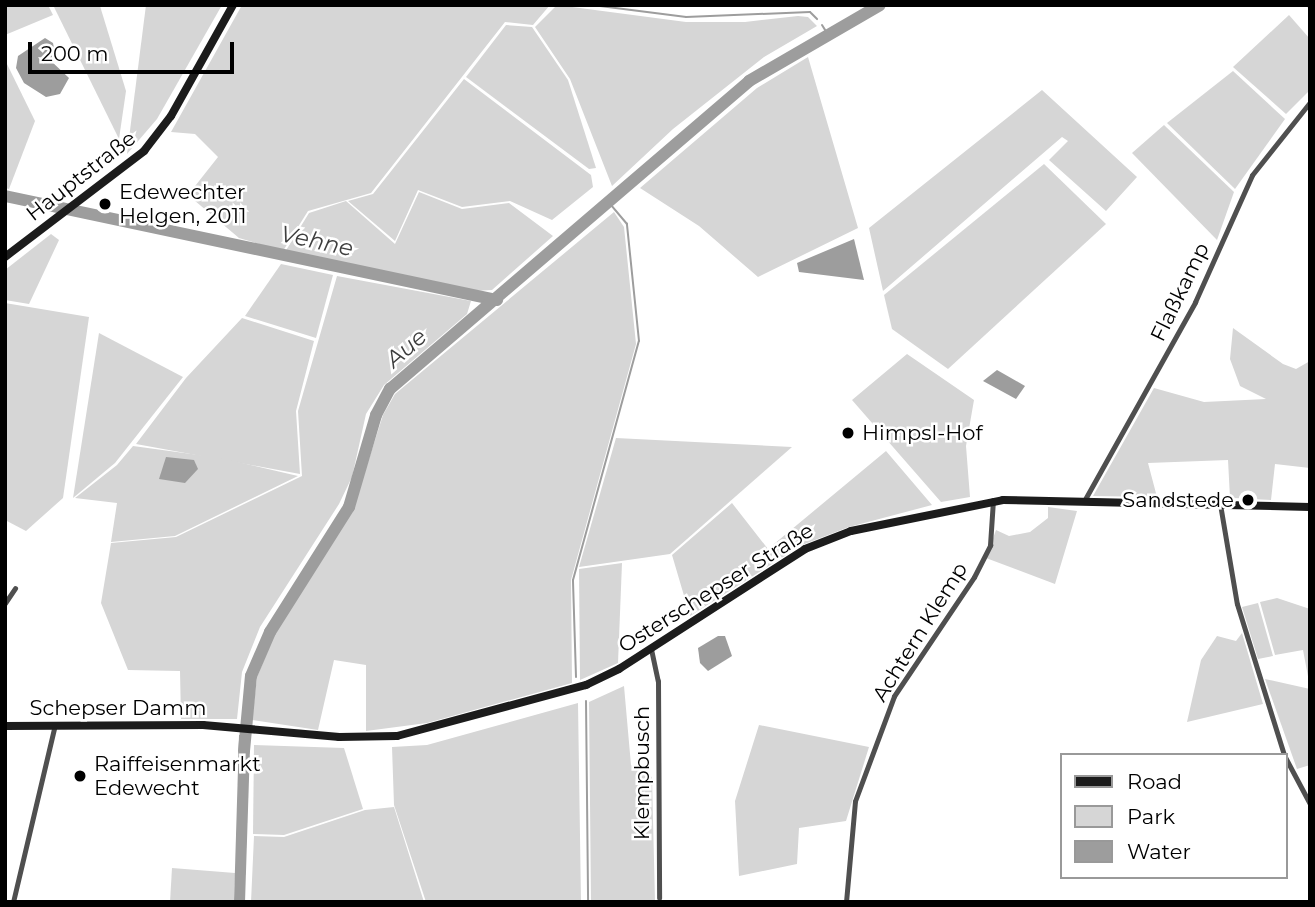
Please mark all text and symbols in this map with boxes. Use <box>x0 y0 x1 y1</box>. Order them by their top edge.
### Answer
scale bar <box>32 28 238 72</box>
text: 200 m <box>41 41 108 66</box>
street label: Hauptstraße <box>21 126 141 226</box>
place label: Edewechter Helgen, 2011 <box>119 179 247 229</box>
marker: Edewechter Helgen, 2011 <box>97 196 113 212</box>
water label: Vehne <box>278 220 356 262</box>
street label: Flaßkamp <box>1145 239 1215 345</box>
water label: Aue <box>380 323 432 373</box>
place label: Himpsl-Hof <box>862 420 983 446</box>
marker: Himpsl-Hof <box>840 425 856 441</box>
place label: Sandstede <box>1122 487 1234 513</box>
marker: Sandstede <box>1240 492 1256 508</box>
street label: Osterschepser Straße <box>614 518 818 658</box>
street label: Achtern Klemp <box>867 558 973 706</box>
street label: Schepser Damm <box>30 695 206 721</box>
street label: Klempbusch <box>629 706 655 840</box>
place label: Raiffeisenmarkt Edewecht <box>94 751 261 801</box>
legend <box>1060 753 1287 879</box>
marker: Raiffeisenmarkt Edewecht <box>72 768 88 784</box>
text: Road <box>1127 769 1182 794</box>
text: Park <box>1127 804 1175 829</box>
text: Water <box>1127 839 1191 864</box>

